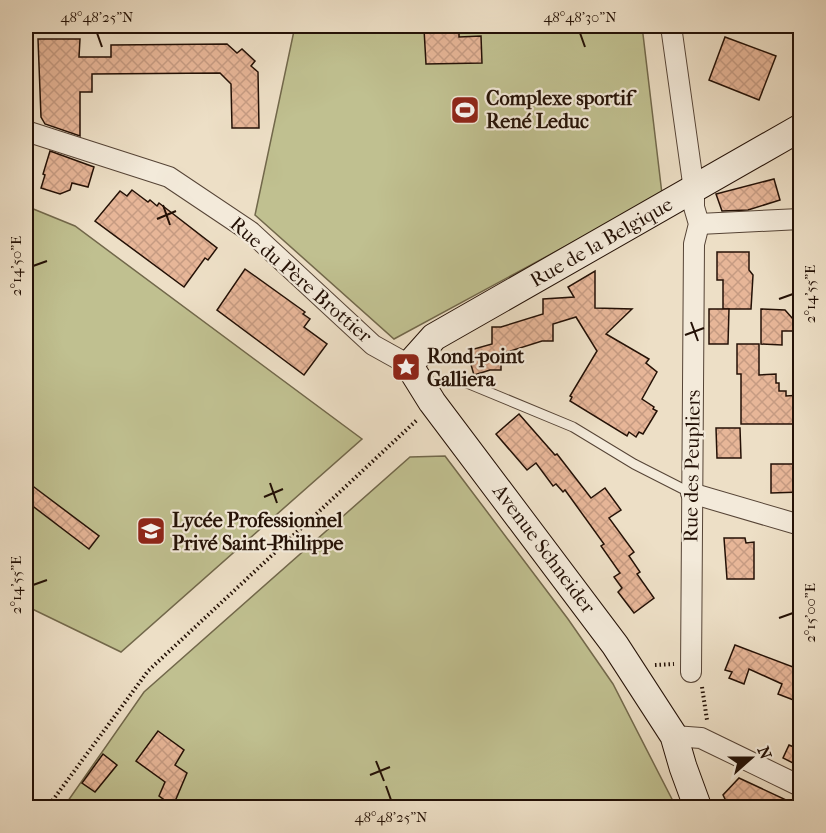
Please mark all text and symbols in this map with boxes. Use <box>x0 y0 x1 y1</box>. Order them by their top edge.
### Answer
text: 48°48'25"N <box>61 8 134 26</box>
text: 48°48'30"N <box>543 8 617 26</box>
place label: Complexe sportif René Leduc <box>486 87 637 133</box>
sports icon: Complexe sportif René Leduc <box>449 94 481 126</box>
street label: Rue de la Belgique <box>526 192 676 291</box>
street label: Rue du Père Brottier <box>226 212 377 348</box>
text: 2°14'50"E <box>7 236 25 296</box>
text: 2°14'55"E <box>801 265 819 323</box>
place label: Rond-point Galliera <box>427 345 525 391</box>
place icon: Rond-point Galliera <box>390 351 422 383</box>
street label: Rue des Peupliers <box>679 390 705 542</box>
street label: Avenue Schneider <box>487 479 600 618</box>
place label: Lycée Professionnel Privé Saint-Philippe <box>172 509 344 555</box>
school or university icon: Lycée Professionnel Privé Saint-Philippe <box>135 515 167 547</box>
text: 2°14'55"E <box>7 556 25 614</box>
text: 2°15'00"E <box>801 583 819 643</box>
north arrow <box>721 728 781 788</box>
text: N <box>753 744 776 763</box>
text: 48°48'25"N <box>355 808 428 826</box>

